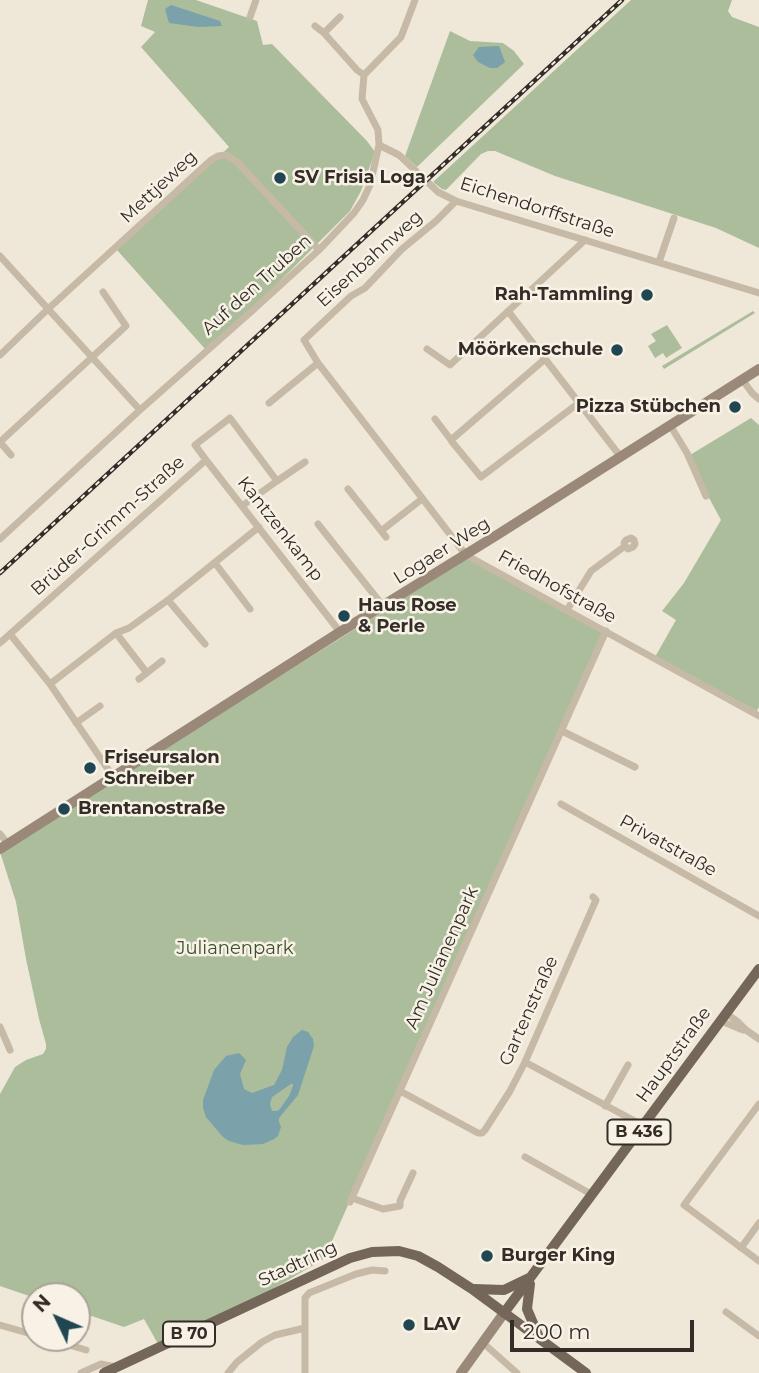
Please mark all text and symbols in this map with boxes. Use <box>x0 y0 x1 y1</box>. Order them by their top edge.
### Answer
street label: Mettjeweg <box>116 146 202 228</box>
place label: SV Frisia Loga <box>294 167 426 189</box>
marker: SV Frisia Loga <box>272 170 288 186</box>
street label: Eichendorffstraße <box>457 173 617 243</box>
street label: Eisenbahnweg <box>313 206 427 312</box>
street label: Auf den Truben <box>198 230 316 340</box>
place label: Rah-Tammling <box>495 284 633 306</box>
marker: Rah-Tammling <box>639 287 655 303</box>
place label: Möörkenschule <box>458 339 603 361</box>
marker: Möörkenschule <box>609 342 625 358</box>
place label: Pizza Stübchen <box>576 396 721 418</box>
marker: Pizza Stübchen <box>727 399 743 415</box>
street label: Brüder-Grimm-Straße <box>27 451 189 601</box>
street label: Kantzenkamp <box>232 472 328 586</box>
street label: Logaer Weg <box>390 513 494 589</box>
street label: Friedhofstraße <box>494 546 620 628</box>
place label: Haus Rose & Perle <box>358 595 457 638</box>
marker: Haus Rose & Perle <box>336 608 352 624</box>
place label: Friseursalon Schreiber <box>104 747 220 790</box>
marker: Friseursalon Schreiber <box>82 760 98 776</box>
place label: Brentanostraße <box>78 798 225 820</box>
marker: Brentanostraße <box>56 801 72 817</box>
street label: Privatstraße <box>616 810 720 882</box>
street label: Am Julianenpark <box>401 883 483 1033</box>
park label: Julianenpark <box>176 938 294 960</box>
street label: Gartenstraße <box>495 953 563 1069</box>
street label: Hauptstraße <box>632 1003 716 1107</box>
road number: B 436 <box>608 1120 670 1144</box>
street label: Stadtring <box>255 1236 341 1292</box>
place label: Burger King <box>501 1245 615 1267</box>
marker: Burger King <box>479 1248 495 1264</box>
north arrow <box>21 1282 91 1352</box>
text: N <box>28 1290 56 1317</box>
scale bar <box>514 1306 698 1350</box>
place label: LAV <box>423 1314 460 1336</box>
marker: LAV <box>401 1317 417 1333</box>
text: 200 m <box>523 1319 590 1344</box>
road number: B 70 <box>163 1322 215 1346</box>

